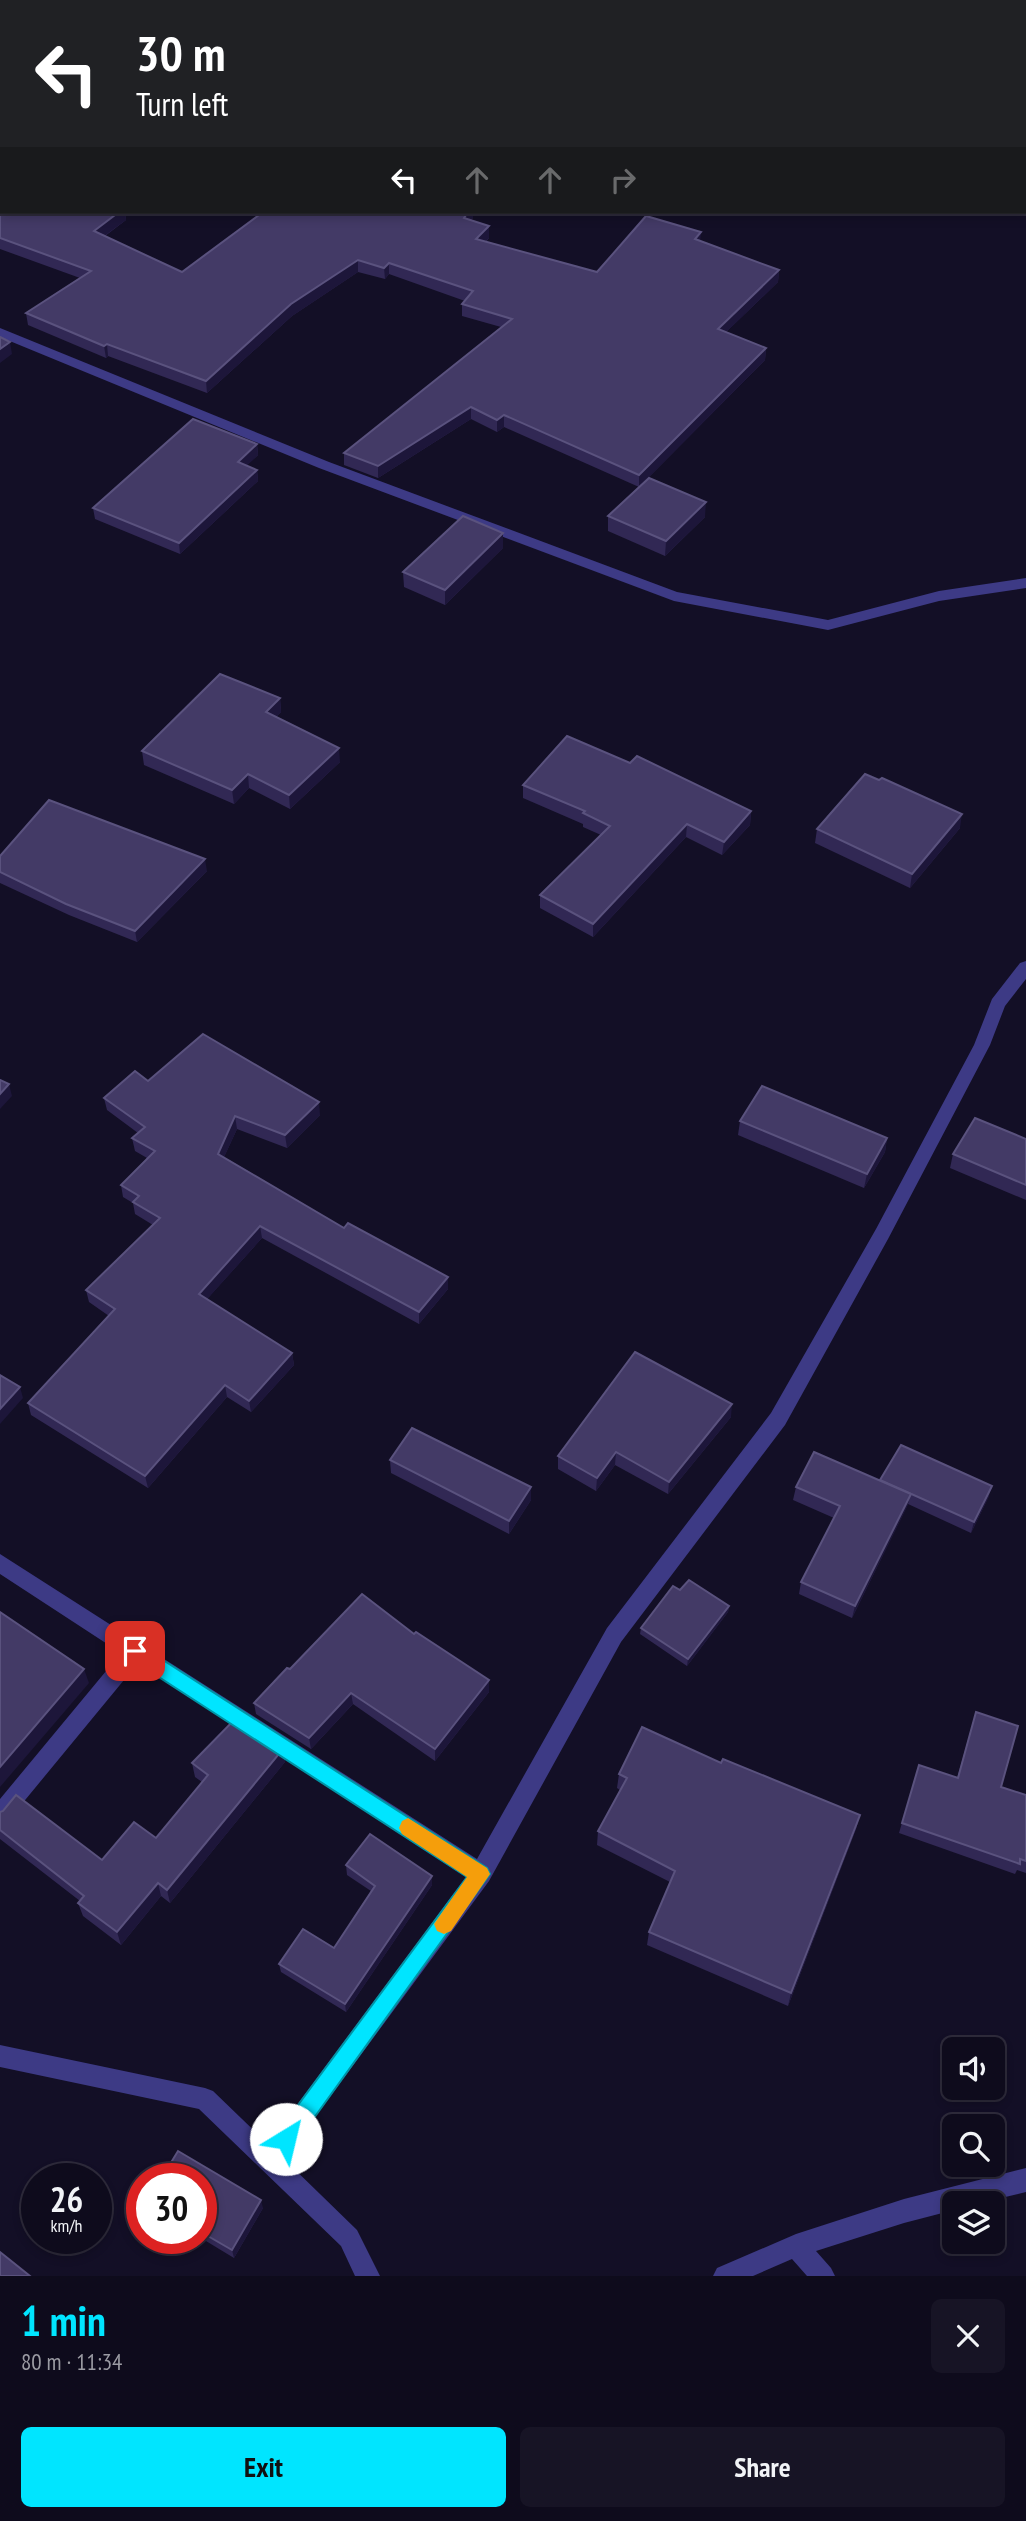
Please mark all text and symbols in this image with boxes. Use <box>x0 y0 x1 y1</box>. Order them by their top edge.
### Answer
text: 30 m <box>136 21 225 85</box>
icon: left <box>21 28 112 119</box>
text: Turn left <box>136 83 228 125</box>
icon: left <box>385 161 423 199</box>
icon: ahead <box>458 161 496 199</box>
icon: ahead <box>531 161 569 199</box>
icon: right <box>604 161 642 199</box>
pin <box>105 1621 165 1681</box>
icon: arrive <box>116 1632 154 1670</box>
map controls <box>942 2037 1005 2254</box>
button: sound <box>942 2037 1005 2100</box>
position arrow <box>249 2102 323 2176</box>
button: search <box>942 2114 1005 2177</box>
speed limit sign: 30 <box>126 2163 217 2254</box>
text: 26 <box>50 2176 83 2222</box>
button: layers <box>942 2191 1005 2254</box>
text: km/h <box>51 2214 82 2237</box>
text: 1 min <box>21 2293 106 2348</box>
button: close <box>931 2299 1005 2373</box>
text: 80 m · 11:34 <box>21 2347 122 2376</box>
button: Exit <box>21 2427 506 2507</box>
button: Share <box>520 2427 1005 2507</box>

